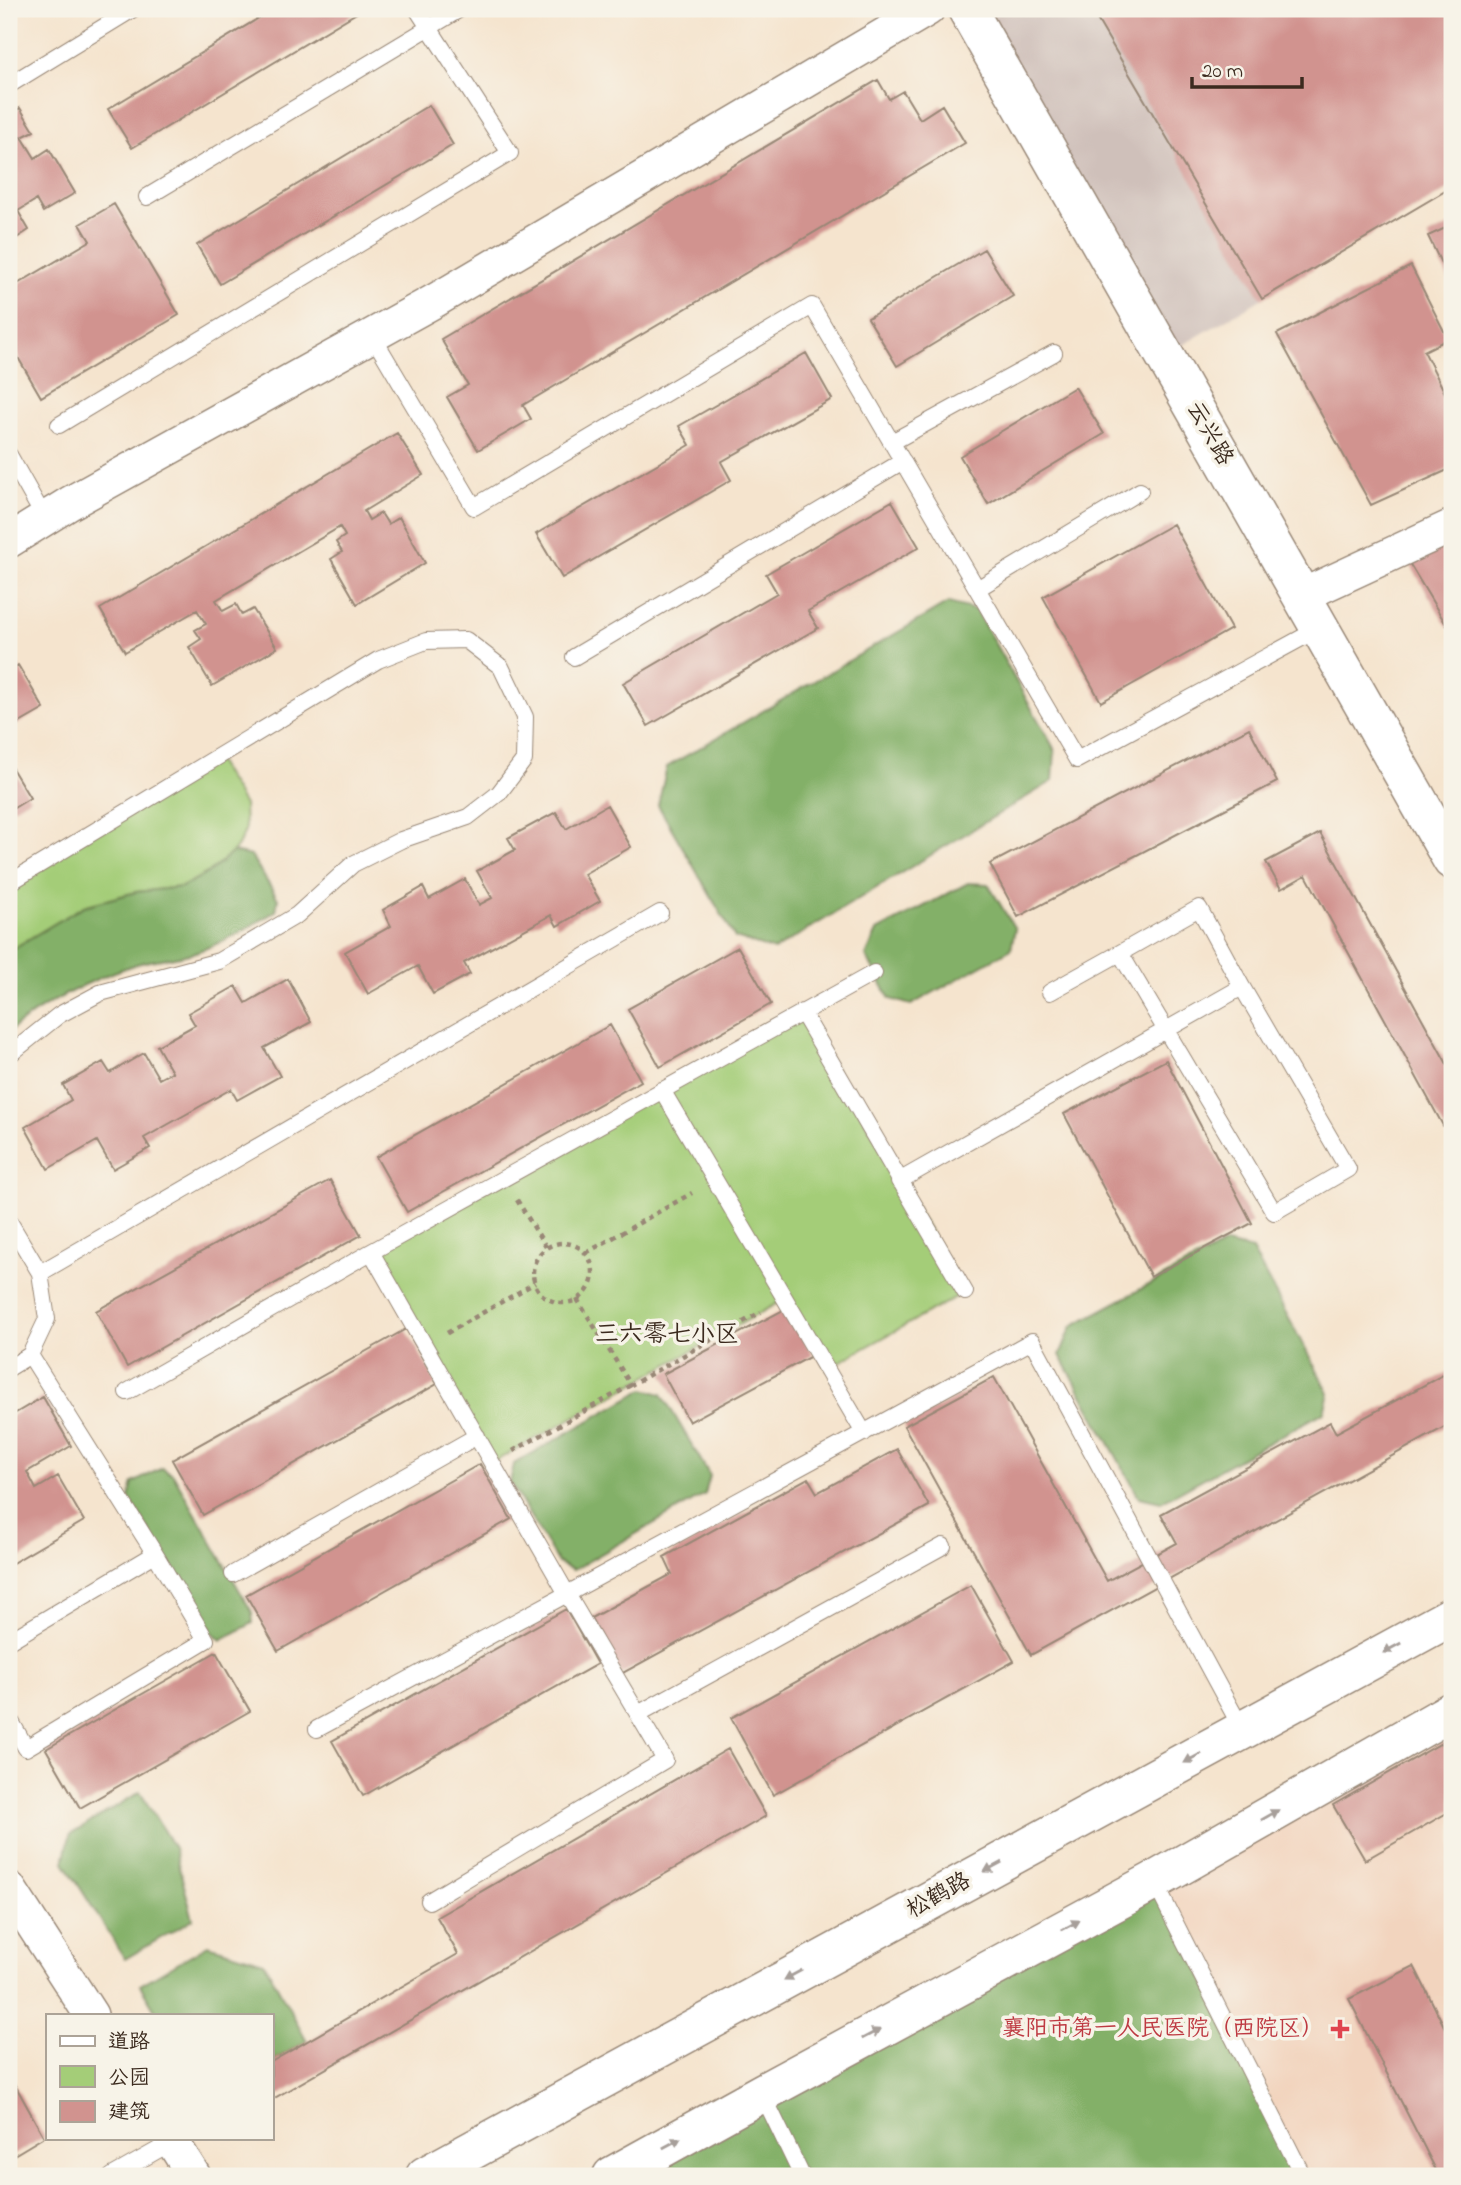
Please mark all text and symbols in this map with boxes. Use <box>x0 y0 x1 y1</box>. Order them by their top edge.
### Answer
scale bar <box>1192 46 1302 90</box>
text: 20 m <box>1202 57 1243 87</box>
street label: 云兴路 <box>1177 396 1241 472</box>
district label: 三六零七小区 <box>595 1318 739 1353</box>
one-way arrow <box>1382 1642 1402 1654</box>
one-way arrow <box>1183 1752 1203 1764</box>
one-way arrow <box>1260 1809 1280 1821</box>
one-way arrow <box>983 1861 1003 1872</box>
street label: 松鹤路 <box>901 1865 977 1927</box>
one-way arrow <box>1062 1920 1082 1932</box>
one-way arrow <box>783 1969 803 1981</box>
place label: 襄阳市第一人民医院（西院区） <box>1002 2013 1324 2046</box>
legend <box>46 2014 273 2140</box>
marker: 襄阳市第一人民医院（西院区） <box>1330 2019 1350 2039</box>
text: 道路 <box>108 2028 150 2058</box>
one-way arrow <box>862 2028 882 2040</box>
text: 公园 <box>108 2064 150 2094</box>
text: 建筑 <box>108 2098 150 2128</box>
one-way arrow <box>662 2137 682 2149</box>

